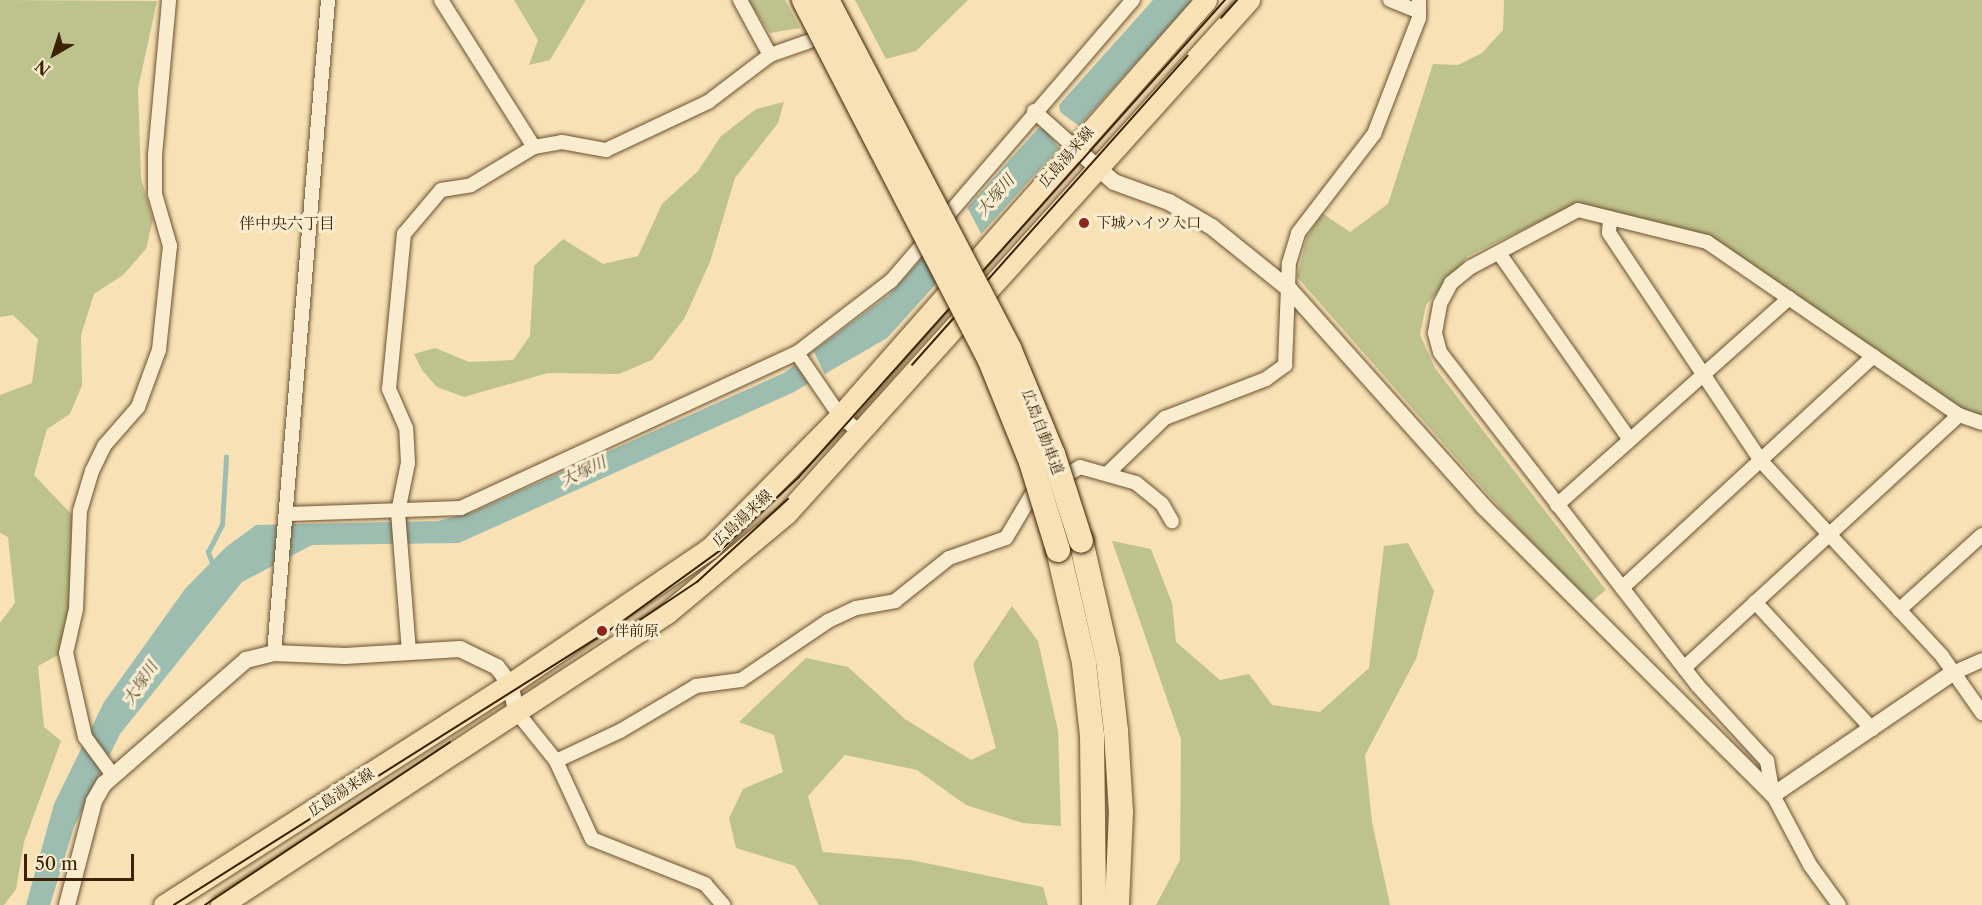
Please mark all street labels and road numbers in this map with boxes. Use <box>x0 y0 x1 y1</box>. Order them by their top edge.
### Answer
street label: 広島湯来線 <box>1035 123 1097 191</box>
street label: 広島自動車道 <box>1018 387 1068 477</box>
street label: 広島湯来線 <box>708 486 776 550</box>
street label: 広島湯来線 <box>305 764 377 820</box>

